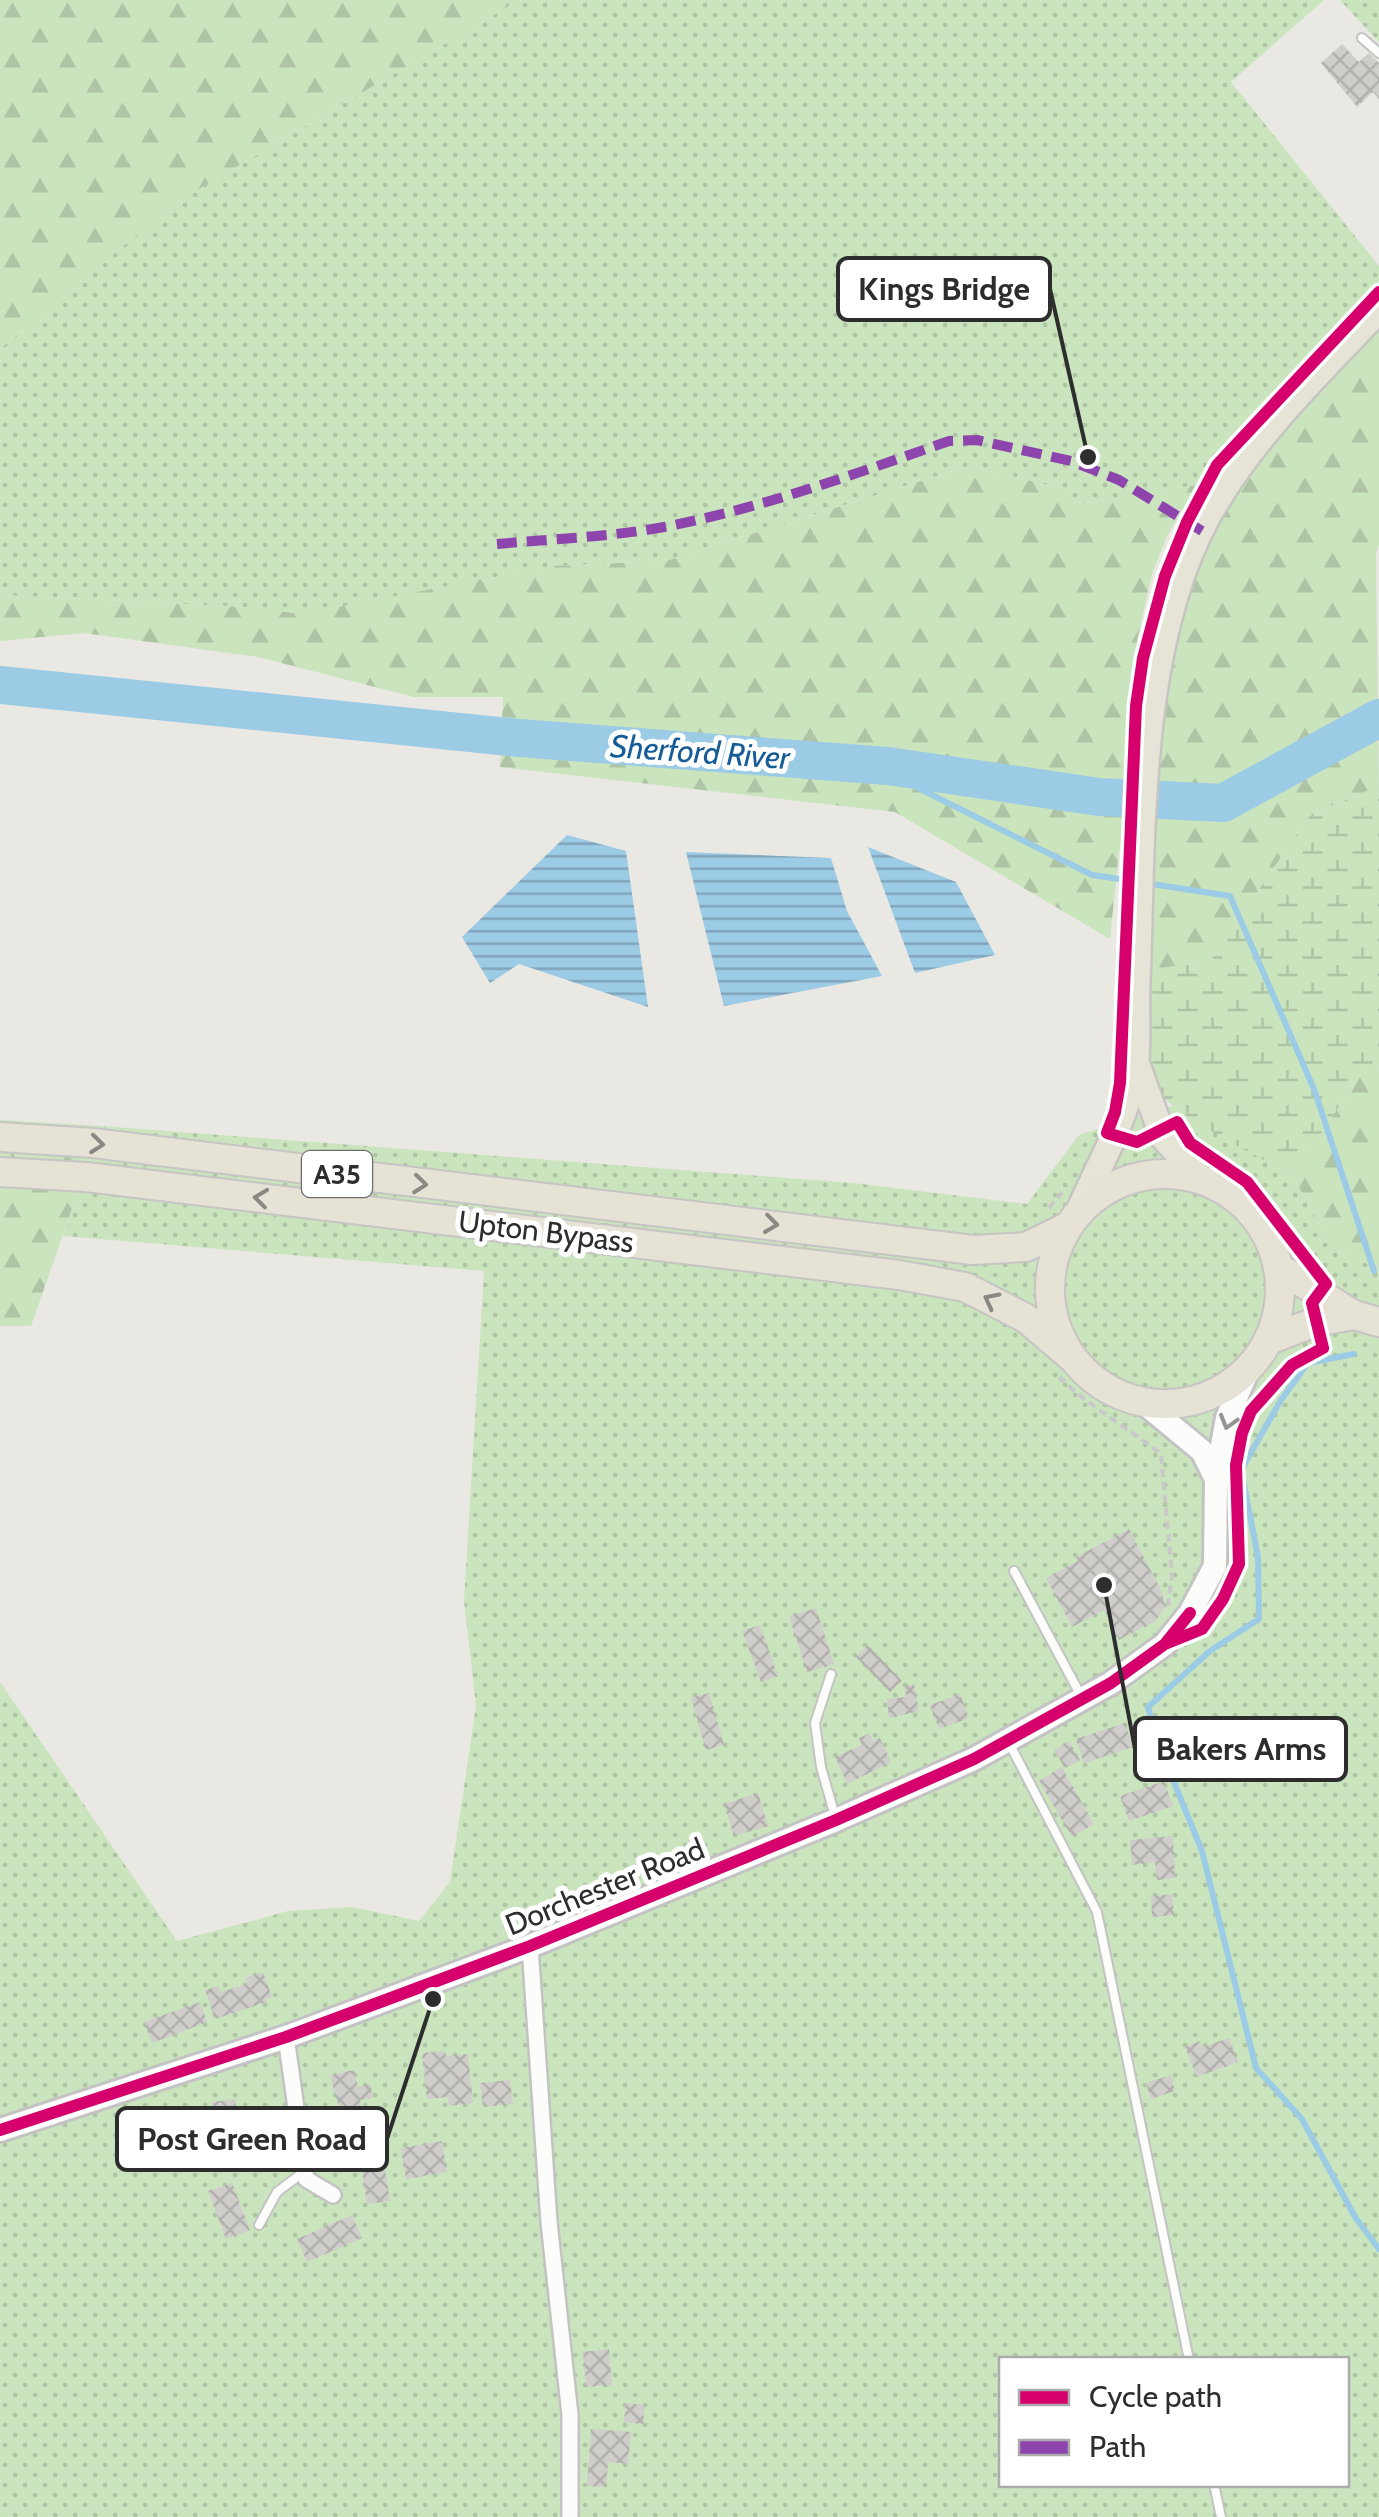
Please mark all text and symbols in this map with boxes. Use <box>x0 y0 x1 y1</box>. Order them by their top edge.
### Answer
callout: Kings Bridge <box>838 258 1050 320</box>
text: Kings Bridge <box>858 269 1030 308</box>
water label: Sherford River <box>609 726 792 777</box>
one-way arrow <box>90 1133 106 1154</box>
road number: A35 <box>302 1151 372 1197</box>
one-way arrow <box>412 1172 428 1194</box>
one-way arrow <box>252 1188 268 1209</box>
street label: Upton Bypass <box>456 1202 636 1261</box>
one-way arrow <box>764 1213 780 1234</box>
one-way arrow <box>983 1293 1001 1312</box>
one-way arrow <box>1219 1413 1240 1430</box>
callout: Bakers Arms <box>1135 1718 1346 1780</box>
text: Bakers Arms <box>1156 1729 1326 1768</box>
street label: Dorchester Road <box>500 1830 710 1943</box>
callout: Post Green Road <box>117 2108 387 2170</box>
text: Post Green Road <box>137 2119 367 2158</box>
legend <box>999 2357 1349 2487</box>
text: Cycle path <box>1089 2378 1222 2415</box>
text: Path <box>1089 2428 1146 2465</box>

